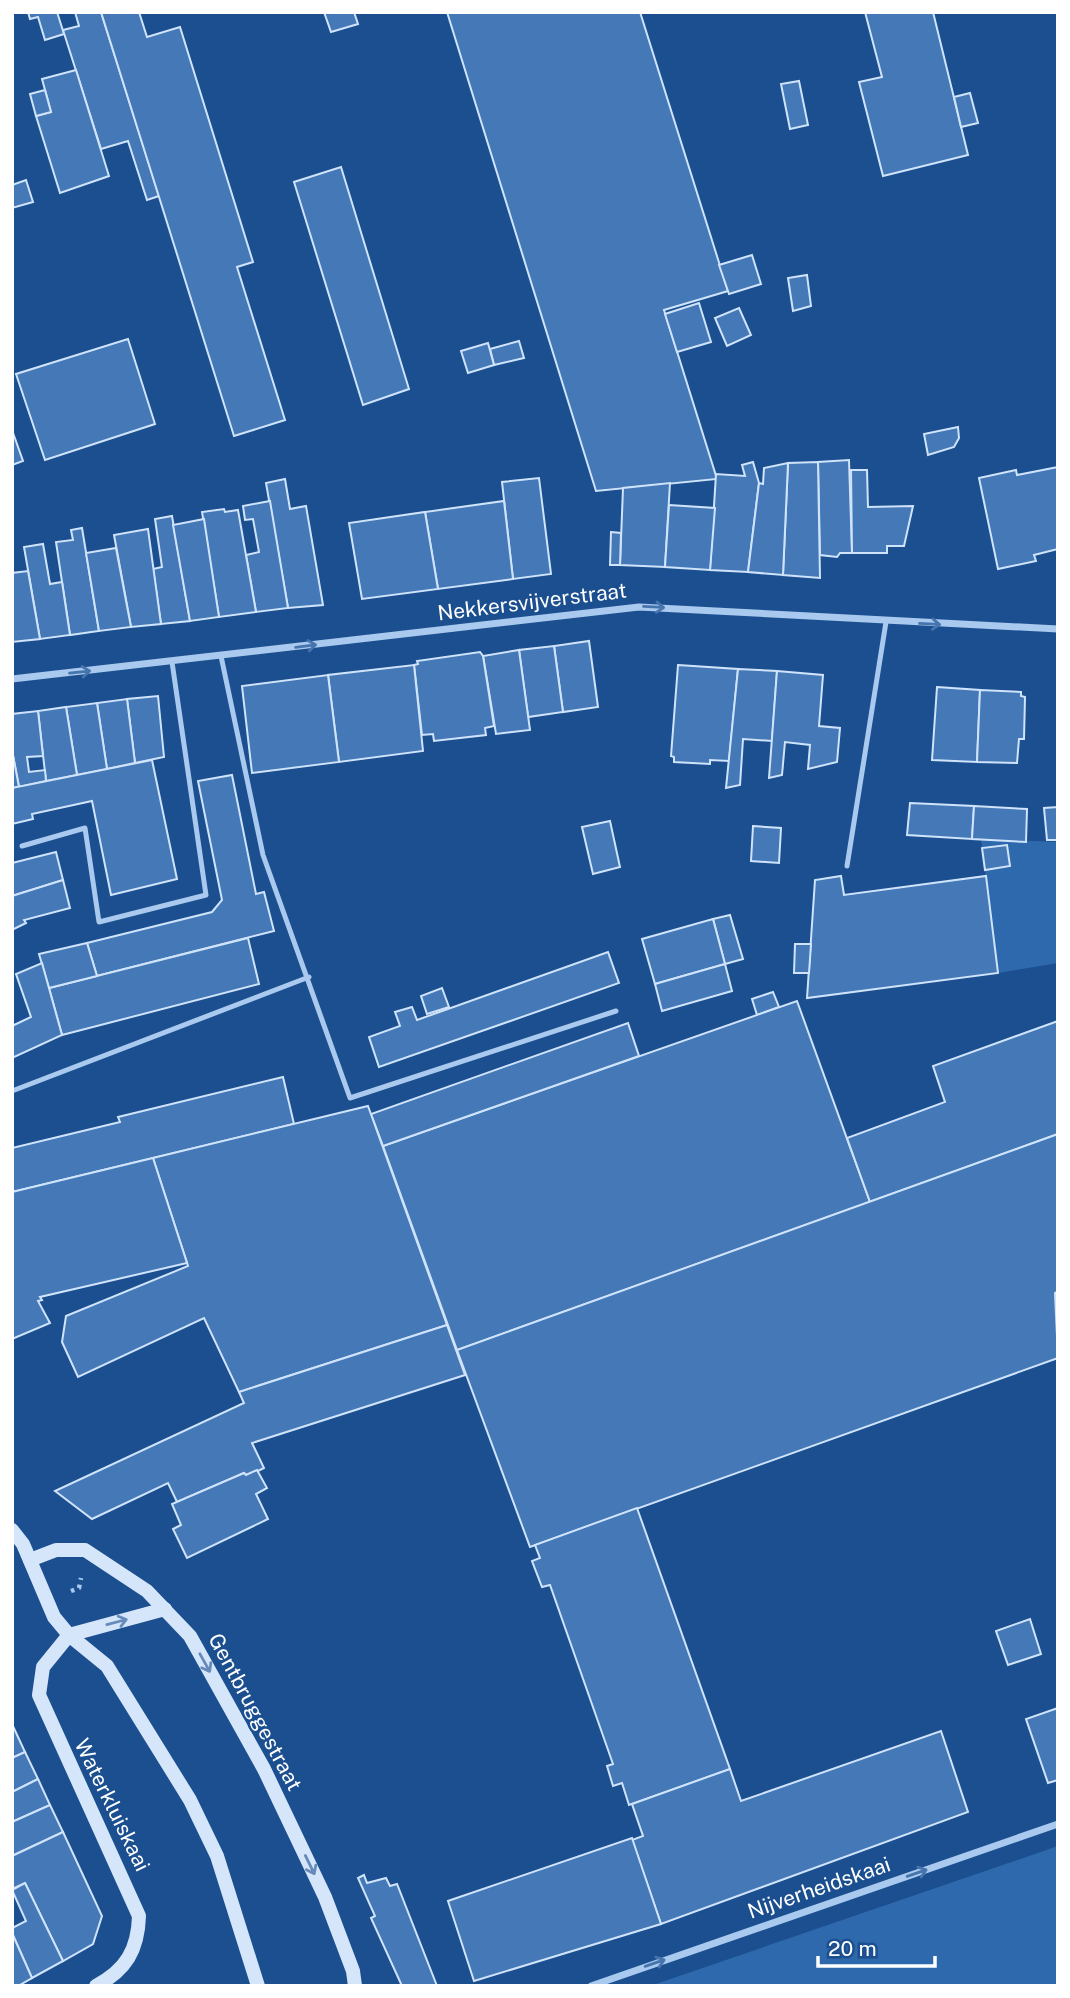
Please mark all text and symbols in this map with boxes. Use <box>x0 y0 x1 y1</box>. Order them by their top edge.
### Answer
street label: Nekkersvijverstraat <box>436 577 628 626</box>
one-way arrow <box>642 601 665 614</box>
one-way arrow <box>918 618 941 631</box>
one-way arrow <box>294 640 317 653</box>
one-way arrow <box>68 665 91 678</box>
one-way arrow <box>105 1615 128 1628</box>
street label: Gentbruggestraat <box>203 1629 307 1795</box>
one-way arrow <box>199 1652 212 1673</box>
street label: Waterkluiskaai <box>70 1735 155 1875</box>
street label: Nijverheidskaai <box>744 1851 893 1924</box>
one-way arrow <box>304 1854 317 1875</box>
one-way arrow <box>905 1866 927 1878</box>
scale bar <box>818 1924 935 1968</box>
text: 20 m <box>828 1936 877 1961</box>
one-way arrow <box>644 1956 666 1968</box>

